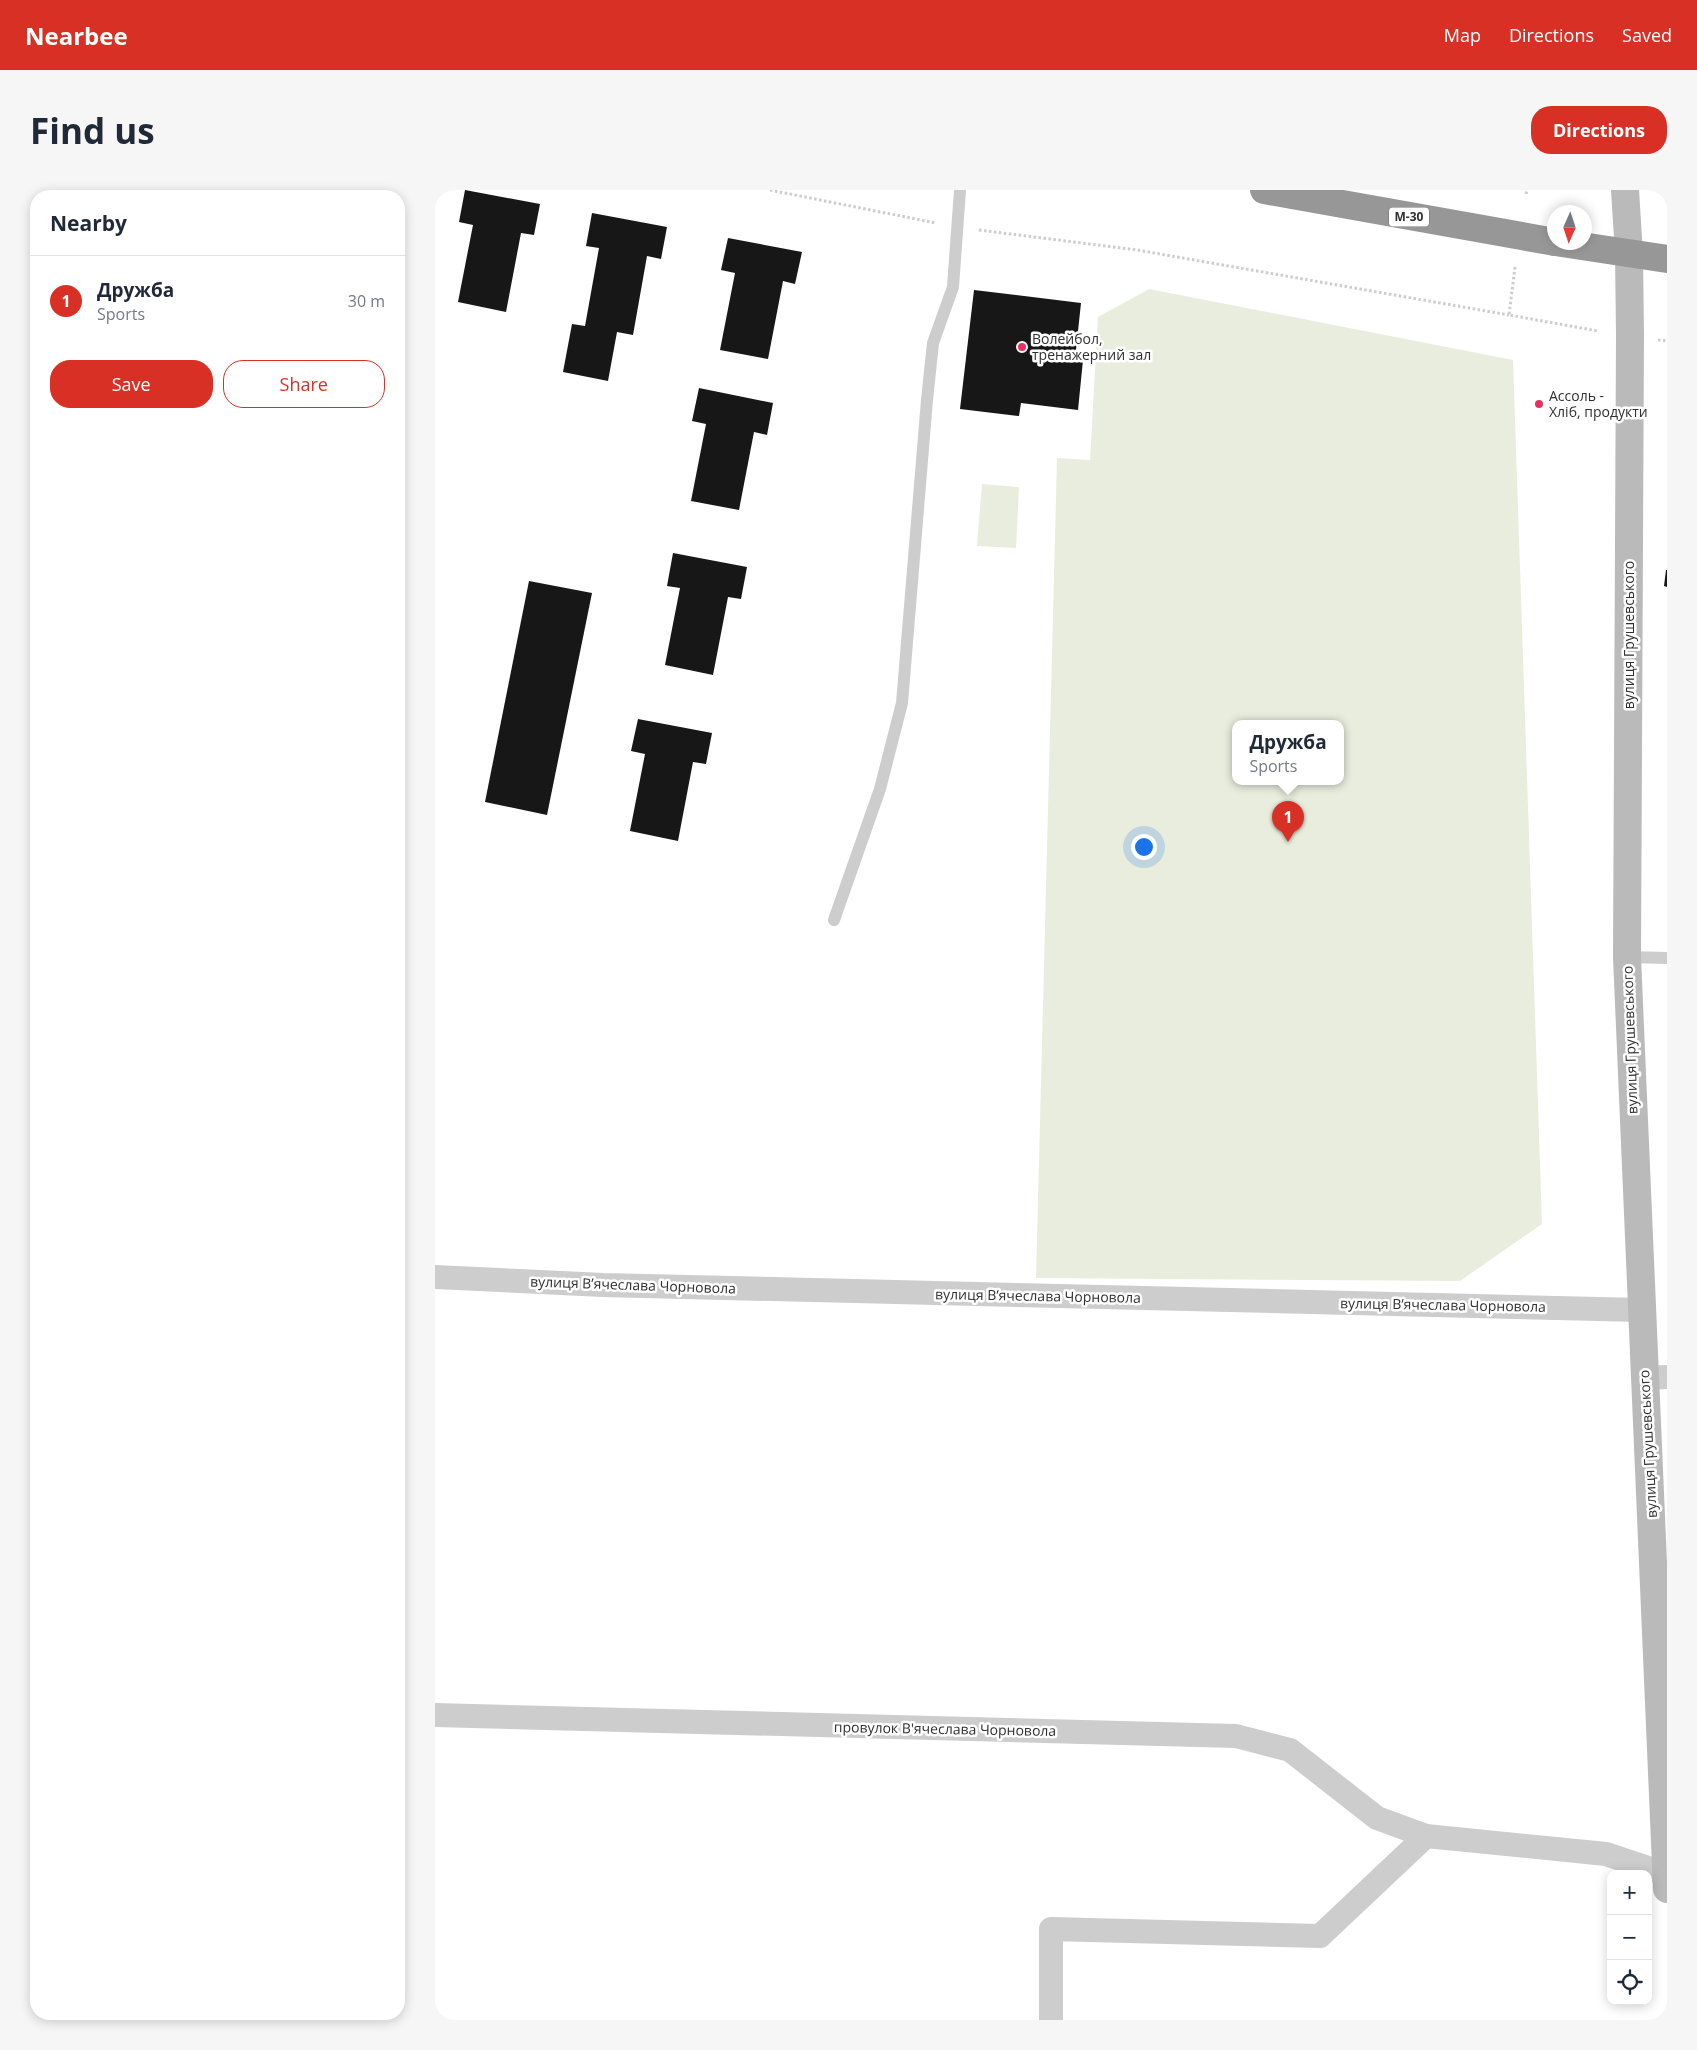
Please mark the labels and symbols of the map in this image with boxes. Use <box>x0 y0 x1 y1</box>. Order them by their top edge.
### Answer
north arrow <box>1547 205 1592 250</box>
road number: М-30 <box>1389 208 1429 226</box>
place label: Волейбол, тренажерний зал <box>1032 329 1151 364</box>
marker: Волейбол, тренажерний зал <box>1016 341 1028 353</box>
place label: Ассоль - Хліб, продукти <box>1549 386 1648 421</box>
marker: Ассоль - Хліб, продукти <box>1533 398 1545 410</box>
street label: вулиця Грушевського <box>1619 561 1638 709</box>
pin: 1 <box>1272 801 1304 842</box>
your location <box>1131 834 1157 860</box>
street label: вулиця Грушевського <box>1617 966 1642 1115</box>
street label: вулиця Вʼячеслава Чорновола <box>530 1271 736 1298</box>
street label: вулиця Вʼячеслава Чорновола <box>935 1284 1141 1307</box>
street label: вулиця Вʼячеслава Чорновола <box>1340 1293 1546 1316</box>
street label: вулиця Грушевського <box>1634 1369 1661 1519</box>
street label: провулок В'ячеслава Чорновола <box>834 1717 1056 1740</box>

